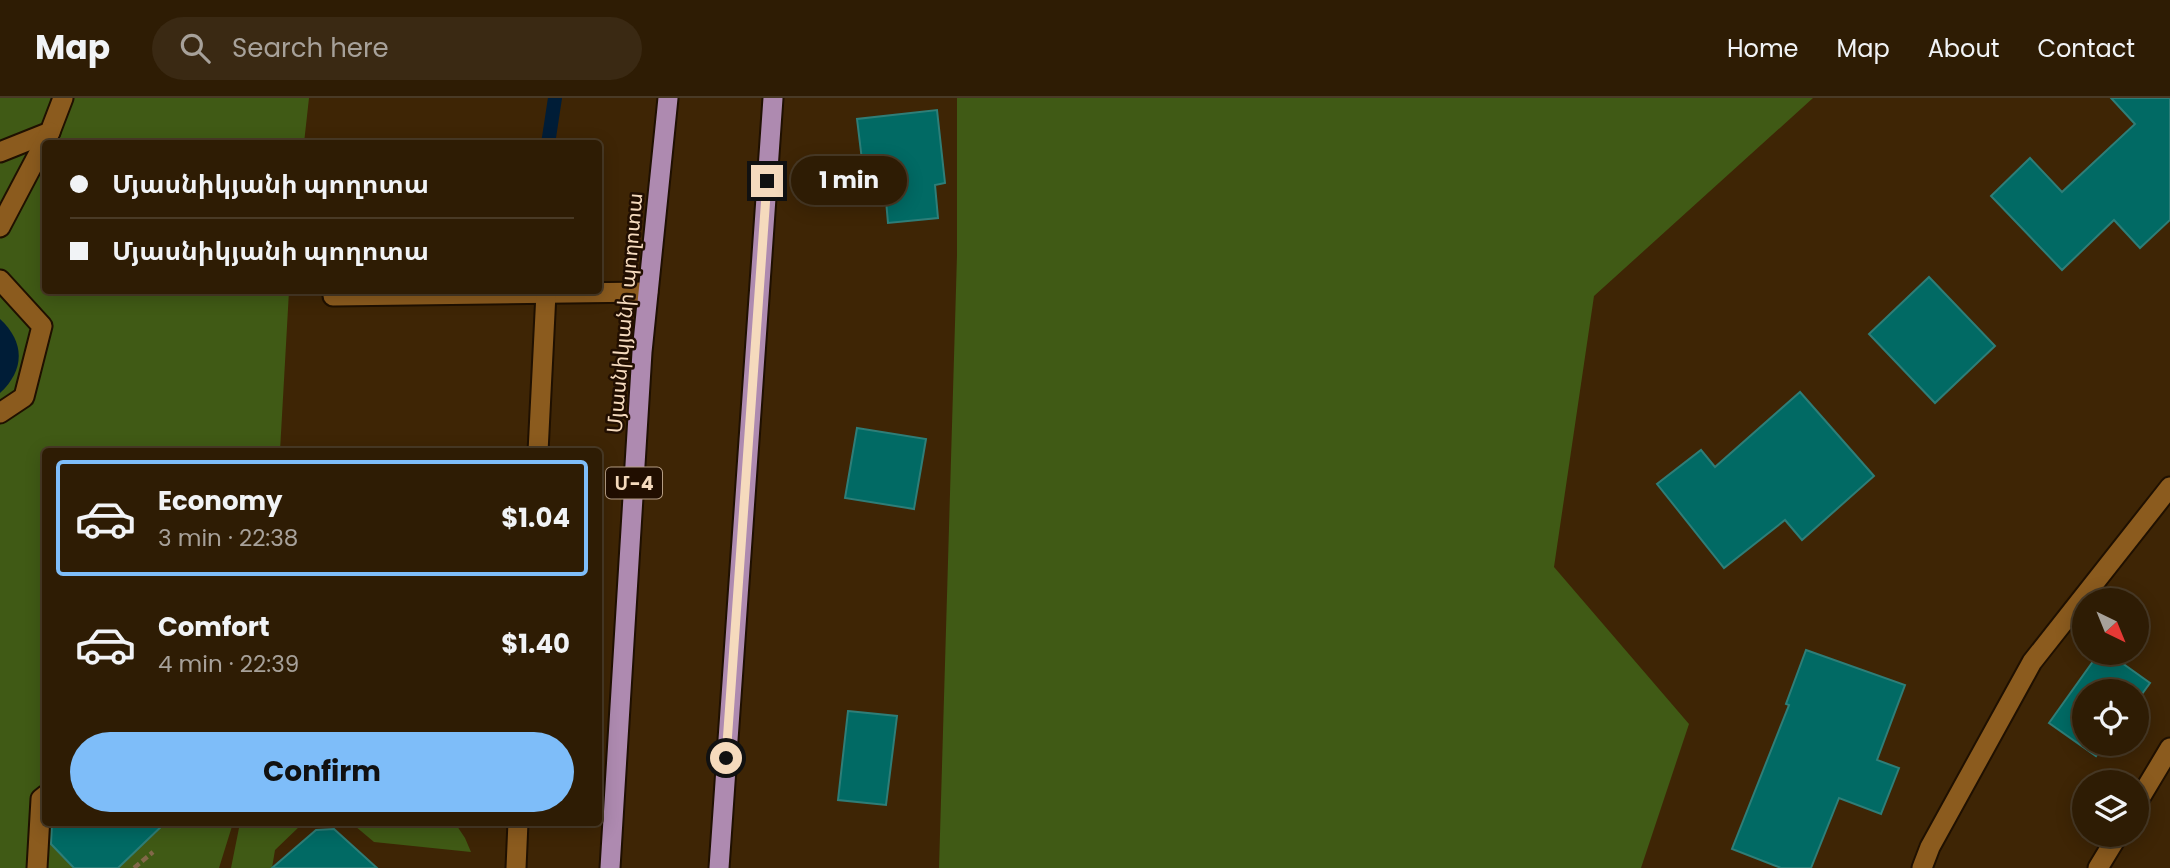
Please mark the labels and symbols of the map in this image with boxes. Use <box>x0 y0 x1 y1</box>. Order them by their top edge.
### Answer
callout: 1 min <box>792 156 907 206</box>
route end <box>751 165 783 197</box>
street label: Մյասնիկյանի պողոտա <box>600 192 649 434</box>
road number: Մ-4 <box>606 468 662 498</box>
north arrow <box>2072 588 2149 665</box>
route start <box>710 742 742 774</box>

